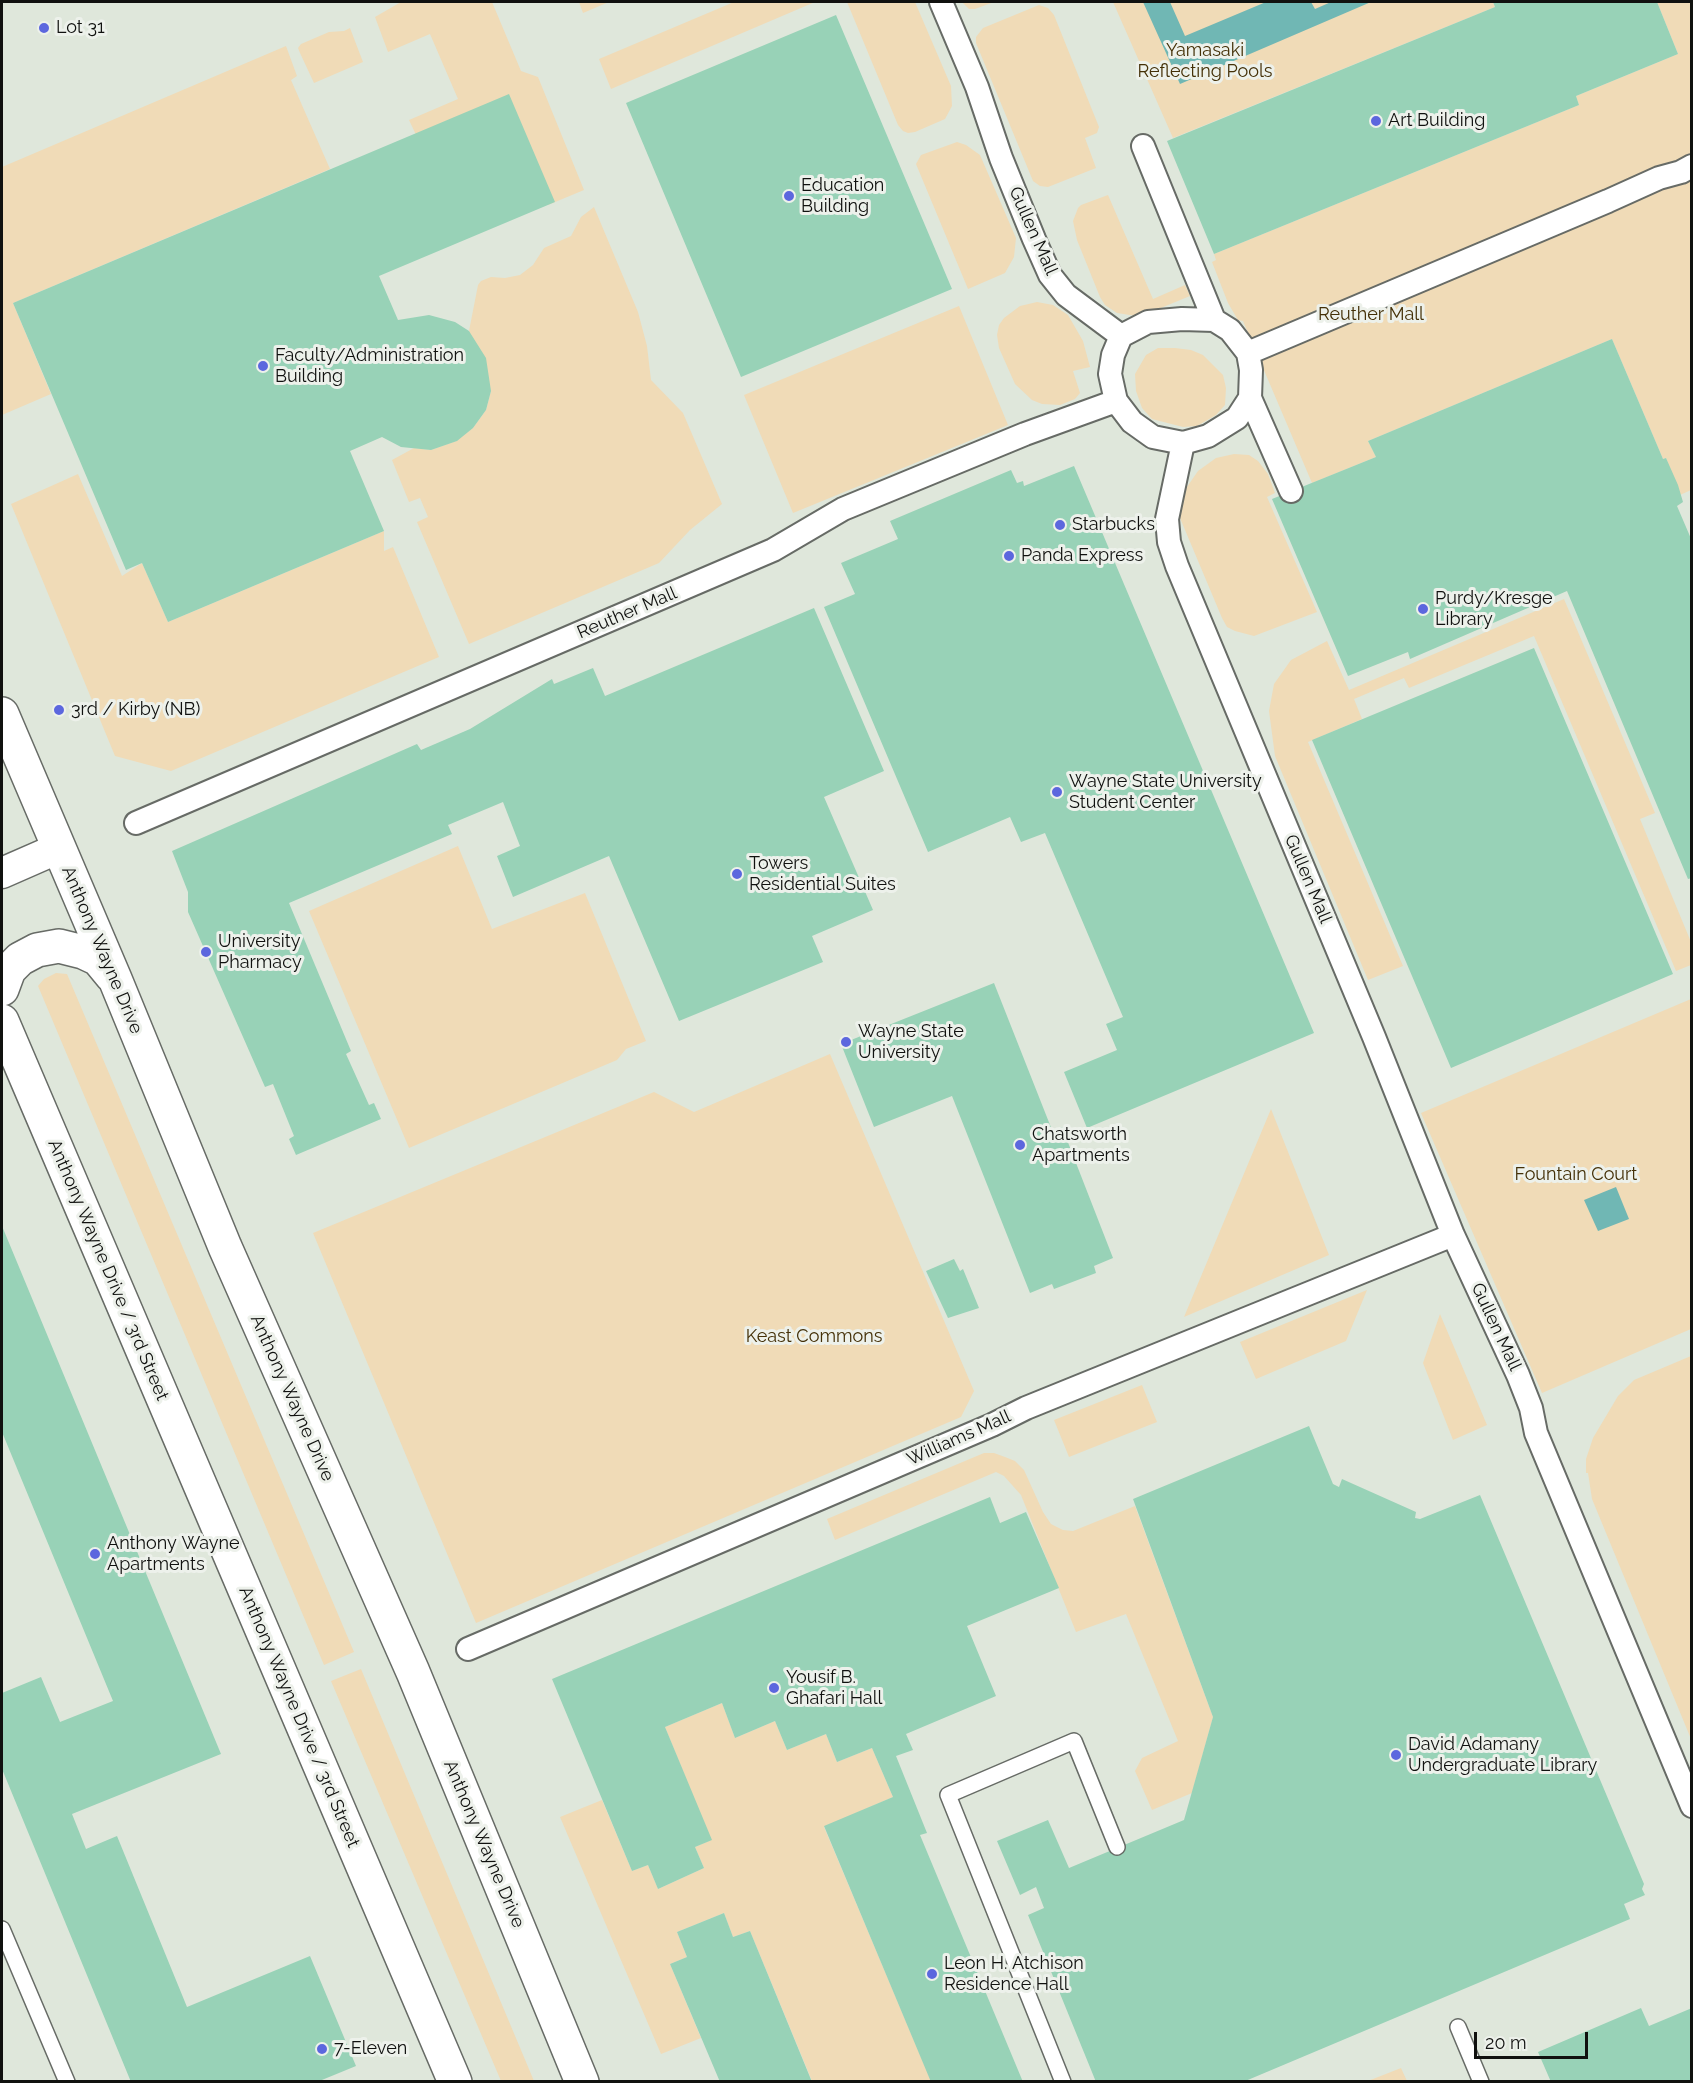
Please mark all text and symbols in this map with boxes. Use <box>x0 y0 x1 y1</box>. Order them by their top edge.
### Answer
place label: Lot 31 <box>56 17 105 39</box>
marker: Lot 31 <box>37 21 51 35</box>
park label: Yamasaki Reflecting Pools <box>1137 40 1273 82</box>
place label: Art Building <box>1388 110 1485 132</box>
marker: Art Building <box>1369 114 1383 128</box>
place label: Education Building <box>801 175 884 218</box>
street label: Gullen Mall <box>1004 184 1062 278</box>
marker: Education Building <box>782 189 796 203</box>
park label: Reuther Mall <box>1318 304 1424 326</box>
place label: Faculty/Administration Building <box>275 345 464 388</box>
marker: Faculty/Administration Building <box>256 359 270 373</box>
place label: Starbucks <box>1072 514 1155 536</box>
marker: Starbucks <box>1053 518 1067 532</box>
place label: Panda Express <box>1021 545 1143 567</box>
marker: Panda Express <box>1002 549 1016 563</box>
street label: Reuther Mall <box>574 582 680 644</box>
place label: Purdy/Kresge Library <box>1435 588 1553 630</box>
marker: Purdy/Kresge Library <box>1416 602 1430 616</box>
place label: 3rd / Kirby (NB) <box>71 699 200 721</box>
marker: 3rd / Kirby (NB) <box>52 703 66 717</box>
place label: Wayne State University Student Center <box>1069 771 1262 814</box>
marker: Wayne State University Student Center <box>1050 785 1064 799</box>
street label: Gullen Mall <box>1280 831 1336 927</box>
place label: Towers Residential Suites <box>749 853 896 896</box>
street label: Anthony Wayne Drive <box>57 863 147 1037</box>
marker: Towers Residential Suites <box>730 867 744 881</box>
place label: University Pharmacy <box>218 931 302 974</box>
marker: University Pharmacy <box>199 945 213 959</box>
place label: Wayne State University <box>858 1021 964 1064</box>
marker: Wayne State University <box>839 1035 853 1049</box>
place label: Chatsworth Apartments <box>1032 1124 1130 1166</box>
street label: Anthony Wayne Drive / 3rd Street <box>43 1136 173 1404</box>
marker: Chatsworth Apartments <box>1013 1138 1027 1152</box>
park label: Fountain Court <box>1515 1164 1637 1186</box>
street label: Gullen Mall <box>1466 1280 1526 1374</box>
street label: Anthony Wayne Drive <box>245 1311 339 1485</box>
park label: Keast Commons <box>746 1326 882 1348</box>
street label: Williams Mall <box>904 1405 1014 1471</box>
place label: Anthony Wayne Apartments <box>107 1533 240 1576</box>
marker: Anthony Wayne Apartments <box>88 1547 102 1561</box>
street label: Anthony Wayne Drive / 3rd Street <box>234 1583 364 1851</box>
place label: Yousif B. Ghafari Hall <box>786 1667 882 1710</box>
marker: Yousif B. Ghafari Hall <box>767 1681 781 1695</box>
place label: David Adamany Undergraduate Library <box>1408 1734 1597 1776</box>
marker: David Adamany Undergraduate Library <box>1389 1748 1403 1762</box>
street label: Anthony Wayne Drive <box>439 1757 529 1931</box>
place label: Leon H. Atchison Residence Hall <box>944 1953 1084 1996</box>
marker: Leon H. Atchison Residence Hall <box>925 1967 939 1981</box>
scale bar <box>1477 2020 1591 2058</box>
text: 20 m <box>1485 2032 1527 2053</box>
place label: 7-Eleven <box>334 2038 407 2060</box>
marker: 7-Eleven <box>315 2042 329 2056</box>

